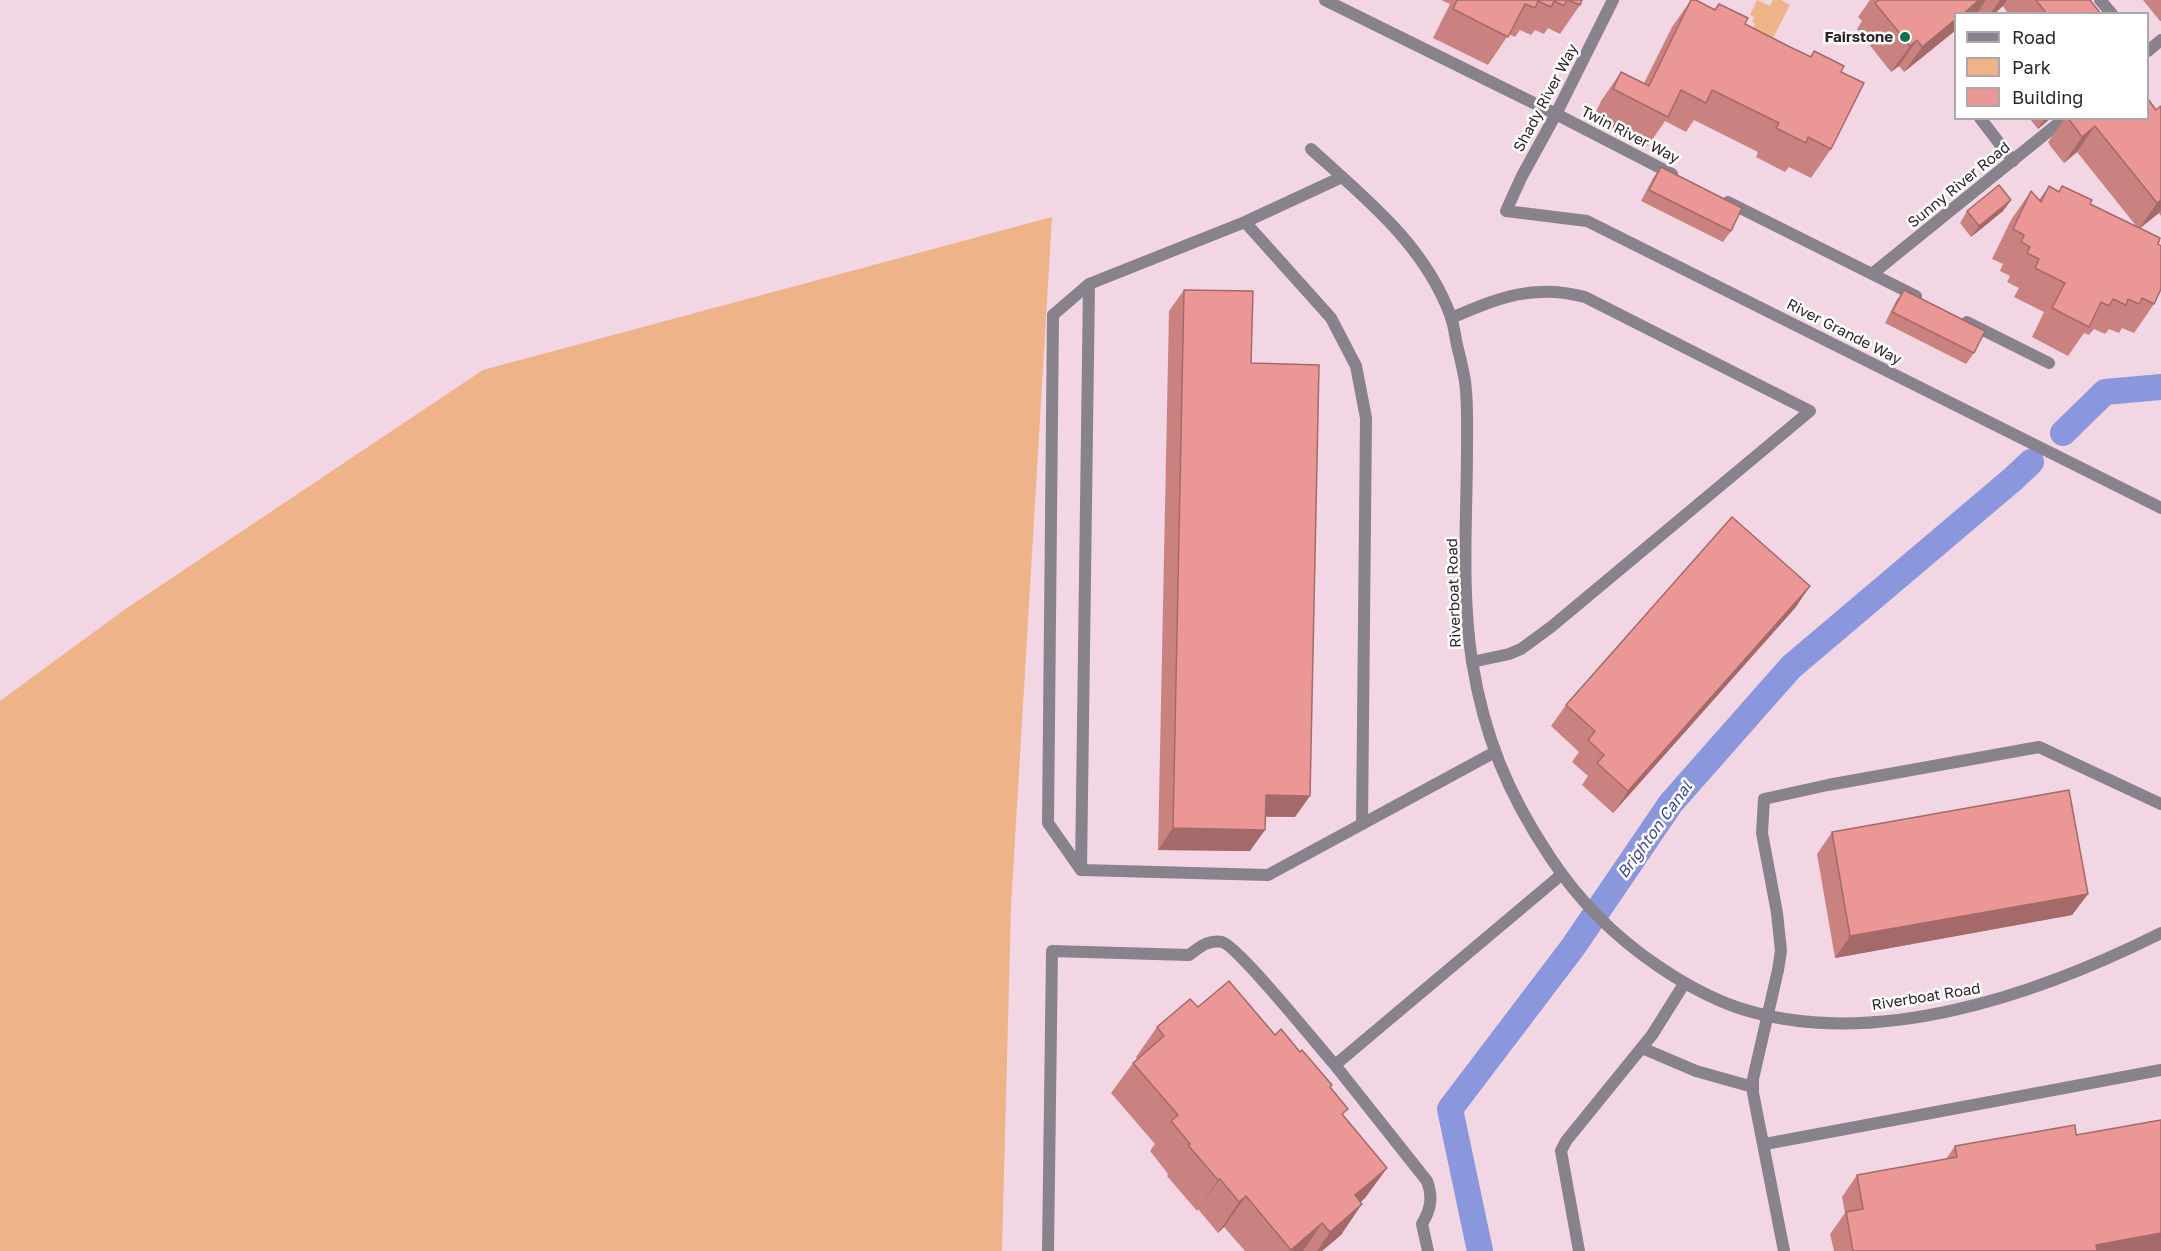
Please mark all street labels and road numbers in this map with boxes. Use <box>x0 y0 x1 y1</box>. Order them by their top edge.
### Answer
street label: Shady River Way <box>1510 41 1582 155</box>
street label: Twin River Way <box>1578 102 1682 168</box>
street label: Sunny River Road <box>1904 138 2014 232</box>
street label: River Grande Way <box>1783 295 1905 369</box>
street label: Riverboat Road <box>1443 538 1465 648</box>
street label: Riverboat Road <box>1870 980 1982 1014</box>

